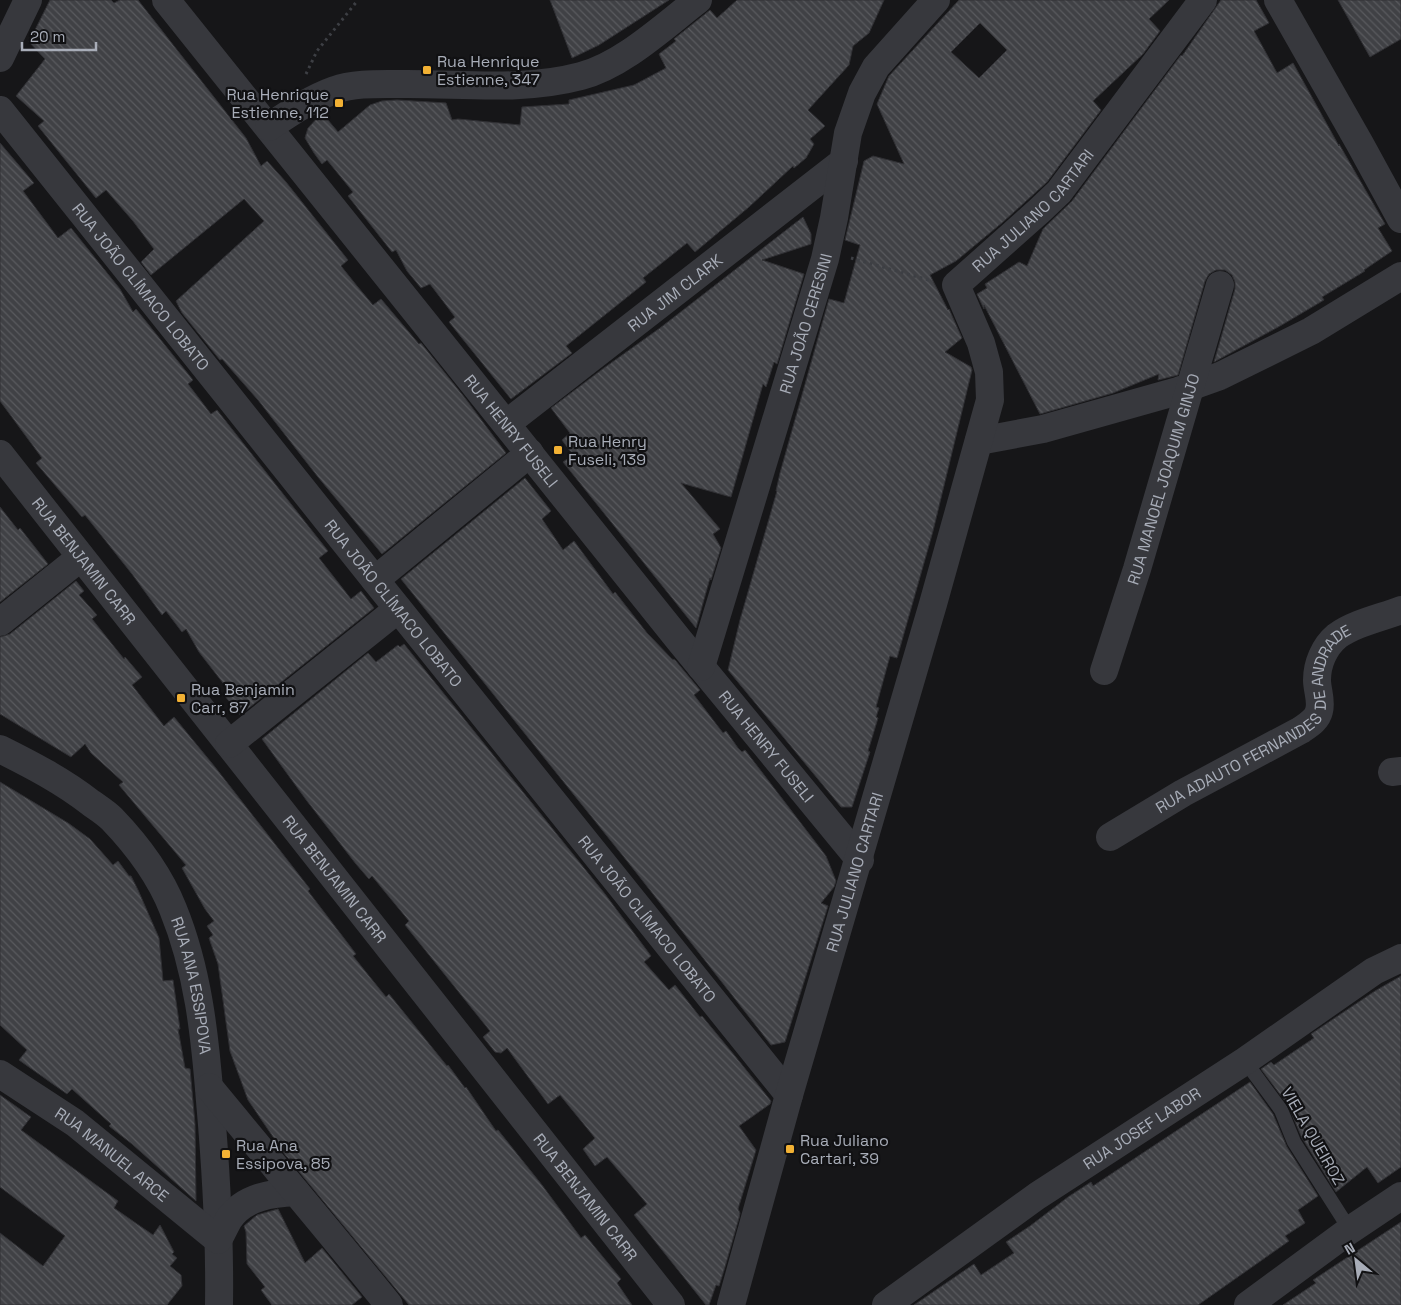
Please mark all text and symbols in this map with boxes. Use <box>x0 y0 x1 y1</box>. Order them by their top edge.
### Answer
scale bar <box>22 20 96 52</box>
text: 20 m <box>30 27 65 46</box>
place label: Rua Henrique Estienne, 347 <box>437 51 540 90</box>
marker: Rua Henrique Estienne, 347 <box>421 64 433 76</box>
place label: Rua Henrique Estienne, 112 <box>227 84 329 123</box>
marker: Rua Henrique Estienne, 112 <box>333 97 345 109</box>
street label: RUA JULIANO CARTARI <box>967 145 1098 276</box>
street label: RUA JOÃO CLÍMACO LOBATO <box>68 199 214 375</box>
street label: RUA JIM CLARK <box>623 249 727 336</box>
street label: RUA JOÃO CERESINI <box>774 251 836 396</box>
street label: RUA HENRY FUSELI <box>460 370 563 492</box>
street label: RUA MANOEL JOAQUIM GINJO <box>1122 371 1204 587</box>
place label: Rua Henry Fuseli, 139 <box>568 431 647 470</box>
marker: Rua Henry Fuseli, 139 <box>552 444 564 456</box>
street label: RUA BENJAMIN CARR <box>27 493 141 629</box>
street label: RUA JOÃO CLÍMACO LOBATO <box>320 515 467 691</box>
street label: RUA ADAUTO FERNANDES DE ANDRADE <box>1151 619 1354 818</box>
place label: Rua Benjamin Carr, 87 <box>191 679 295 718</box>
street label: RUA HENRY FUSELI <box>714 686 819 807</box>
marker: Rua Benjamin Carr, 87 <box>175 692 187 704</box>
street label: RUA JULIANO CARTARI <box>821 790 888 955</box>
street label: RUA BENJAMIN CARR <box>278 811 392 947</box>
street label: RUA JOÃO CLÍMACO LOBATO <box>574 831 721 1007</box>
street label: RUA ANA ESSIPOVA <box>166 914 216 1056</box>
street label: RUA JOSEF LABOR <box>1079 1082 1205 1174</box>
street label: VIELA QUEIROZ <box>1277 1083 1349 1189</box>
street label: RUA MANUEL ARCE <box>51 1102 174 1206</box>
street label: RUA BENJAMIN CARR <box>529 1129 643 1265</box>
place label: Rua Juliano Cartari, 39 <box>800 1130 889 1169</box>
place label: Rua Ana Essipova, 85 <box>236 1135 330 1174</box>
marker: Rua Juliano Cartari, 39 <box>784 1143 796 1155</box>
marker: Rua Ana Essipova, 85 <box>220 1148 232 1160</box>
north arrow <box>1331 1235 1381 1285</box>
text: N <box>1341 1238 1358 1259</box>

